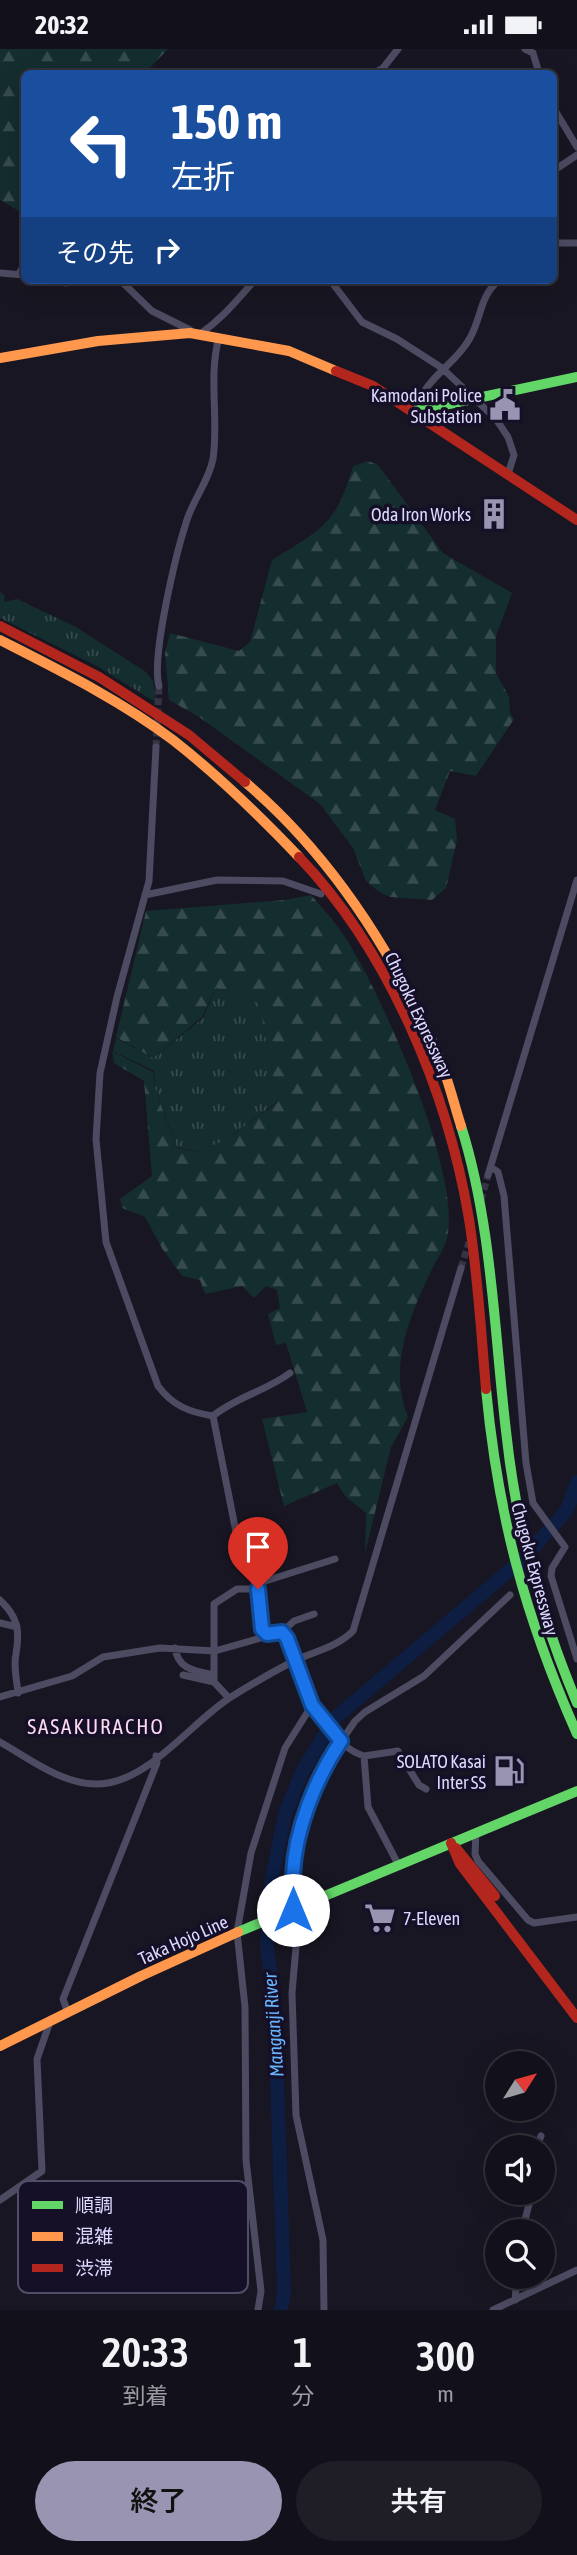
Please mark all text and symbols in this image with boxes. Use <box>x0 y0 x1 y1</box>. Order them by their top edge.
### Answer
text: 20:32 <box>35 10 89 40</box>
text: 150 m <box>171 93 282 149</box>
icon: left <box>56 98 147 189</box>
text: 左折 <box>171 158 235 195</box>
icon: right <box>148 231 186 269</box>
text: その先 <box>56 238 134 268</box>
place label: Kamodani Police Substation <box>371 385 482 427</box>
public building icon: Kamodani Police Substation <box>488 388 522 422</box>
building icon: Oda Iron Works <box>477 497 511 531</box>
place label: Oda Iron Works <box>371 504 471 525</box>
street label: Chugoku Expressway <box>381 949 457 1081</box>
street label: Chugoku Expressway <box>507 1500 563 1638</box>
pin <box>228 1517 288 1589</box>
icon: arrive <box>239 1528 277 1566</box>
district label: SASAKURACHO <box>27 1714 165 1738</box>
place label: SOLATO Kasai Inter SS <box>397 1751 486 1793</box>
fuel station icon: SOLATO Kasai Inter SS <box>492 1754 526 1788</box>
position arrow <box>256 1873 330 1947</box>
supermarket icon: 7-Eleven <box>363 1901 397 1935</box>
place label: 7-Eleven <box>403 1908 460 1929</box>
street label: Taka Hojo Line <box>135 1911 231 1969</box>
water label: Manganji River <box>258 1971 288 2078</box>
north arrow <box>485 2051 555 2121</box>
map controls <box>485 2051 555 2289</box>
button: sound <box>485 2135 555 2205</box>
legend <box>18 2181 248 2293</box>
text: 順調 <box>75 2194 113 2216</box>
button: search <box>485 2219 555 2289</box>
text: 混雑 <box>75 2225 113 2247</box>
text: 渋滞 <box>75 2257 113 2279</box>
text: 20:33 <box>102 2328 189 2376</box>
text: 1 <box>293 2328 312 2376</box>
text: 300 <box>416 2332 475 2380</box>
text: m <box>437 2381 454 2407</box>
text: 到着 <box>123 2383 169 2409</box>
text: 分 <box>291 2383 314 2409</box>
button: 終了 <box>35 2461 282 2541</box>
button: 共有 <box>296 2461 542 2541</box>

